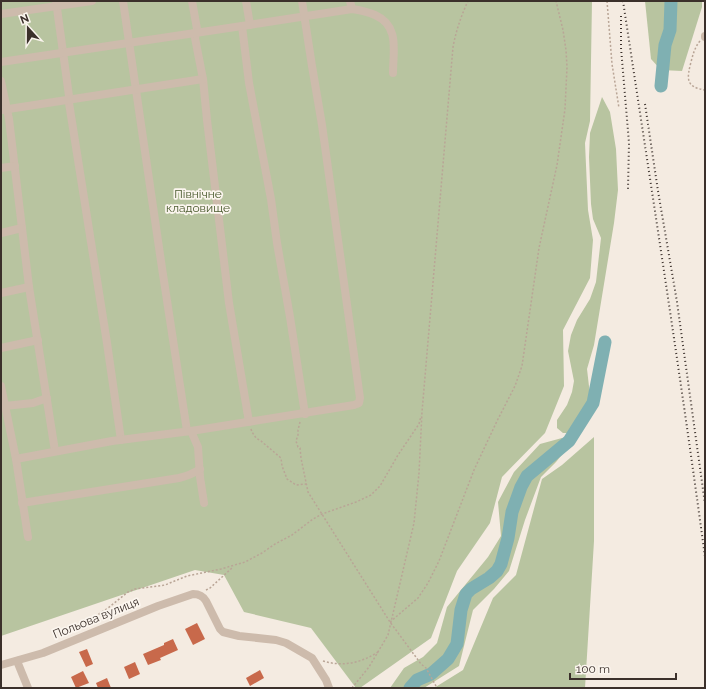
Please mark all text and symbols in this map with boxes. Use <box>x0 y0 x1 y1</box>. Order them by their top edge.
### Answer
north arrow <box>8 8 48 48</box>
text: N <box>18 12 31 27</box>
park label: Північне кладовище <box>166 187 230 215</box>
street label: Польова вулиця <box>51 594 141 642</box>
scale bar <box>570 655 676 681</box>
text: 100 m <box>576 662 610 676</box>

